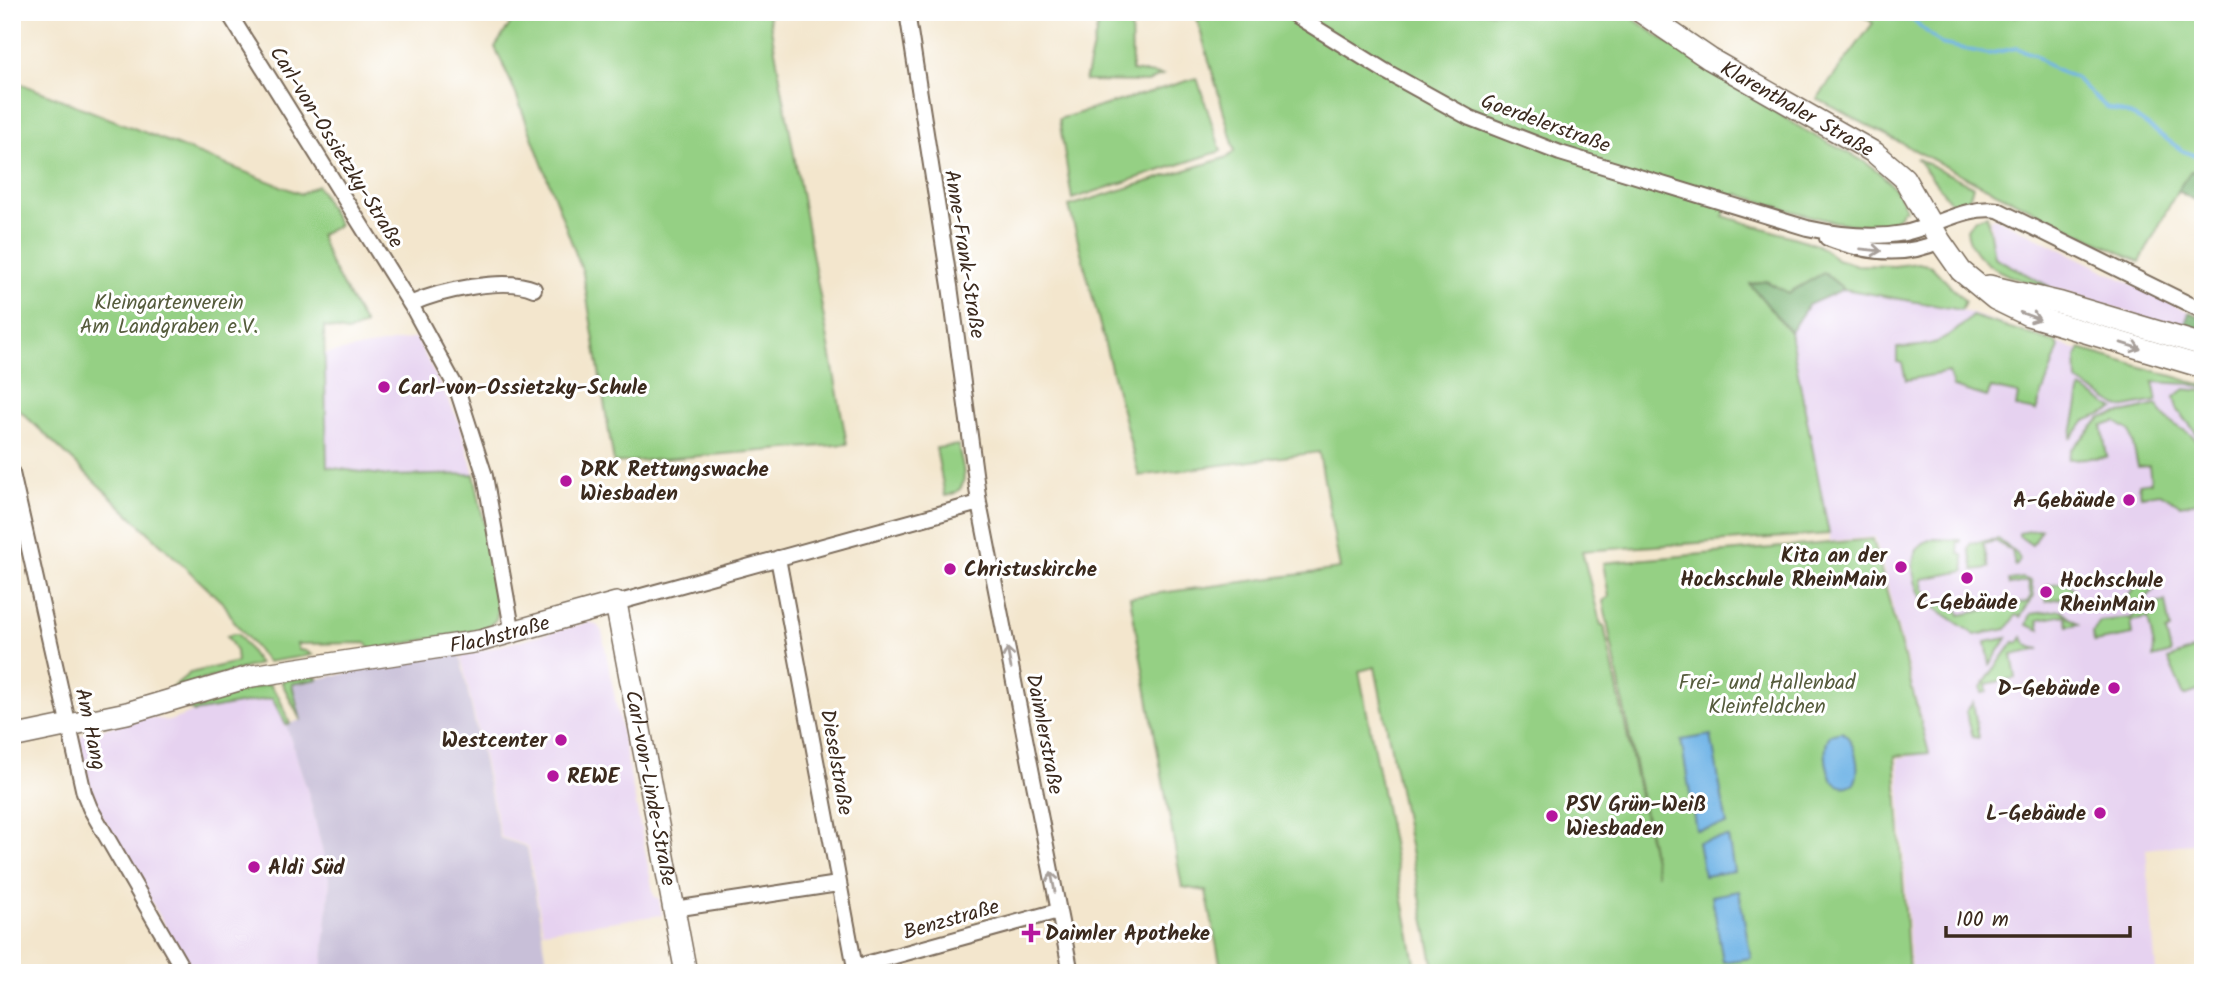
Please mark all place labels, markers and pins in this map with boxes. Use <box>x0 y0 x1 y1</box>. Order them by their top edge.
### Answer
place label: Carl-von-Ossietzky-Schule <box>398 372 647 405</box>
marker: Carl-von-Ossietzky-Schule <box>376 379 392 395</box>
place label: DRK Rettungswache Wiesbaden <box>580 454 769 511</box>
marker: DRK Rettungswache Wiesbaden <box>558 473 574 489</box>
place label: A-Gebäude <box>2013 485 2115 518</box>
marker: A-Gebäude <box>2121 492 2137 508</box>
place label: Kita an der Hochschule RheinMain <box>1680 540 1888 597</box>
place label: Christuskirche <box>964 554 1097 587</box>
marker: Kita an der Hochschule RheinMain <box>1893 559 1909 575</box>
marker: Christuskirche <box>942 561 958 577</box>
place label: Hochschule RheinMain <box>2060 565 2163 622</box>
marker: C-Gebäude <box>1959 570 1975 586</box>
marker: Hochschule RheinMain <box>2038 584 2054 600</box>
place label: C-Gebäude <box>1916 587 2018 620</box>
place label: D-Gebäude <box>1998 673 2100 706</box>
marker: D-Gebäude <box>2106 680 2122 696</box>
place label: Westcenter <box>442 725 548 758</box>
marker: Westcenter <box>553 732 569 748</box>
place label: REWE <box>567 761 621 794</box>
marker: REWE <box>545 768 561 784</box>
place label: PSV Grün-Weiß Wiesbaden <box>1566 789 1706 846</box>
place label: L-Gebäude <box>1986 798 2086 831</box>
marker: L-Gebäude <box>2092 805 2108 821</box>
marker: PSV Grün-Weiß Wiesbaden <box>1544 808 1560 824</box>
place label: Aldi Süd <box>268 852 345 885</box>
marker: Aldi Süd <box>246 859 262 875</box>
place label: Daimler Apotheke <box>1045 918 1210 951</box>
marker: Daimler Apotheke <box>1023 925 1039 941</box>

